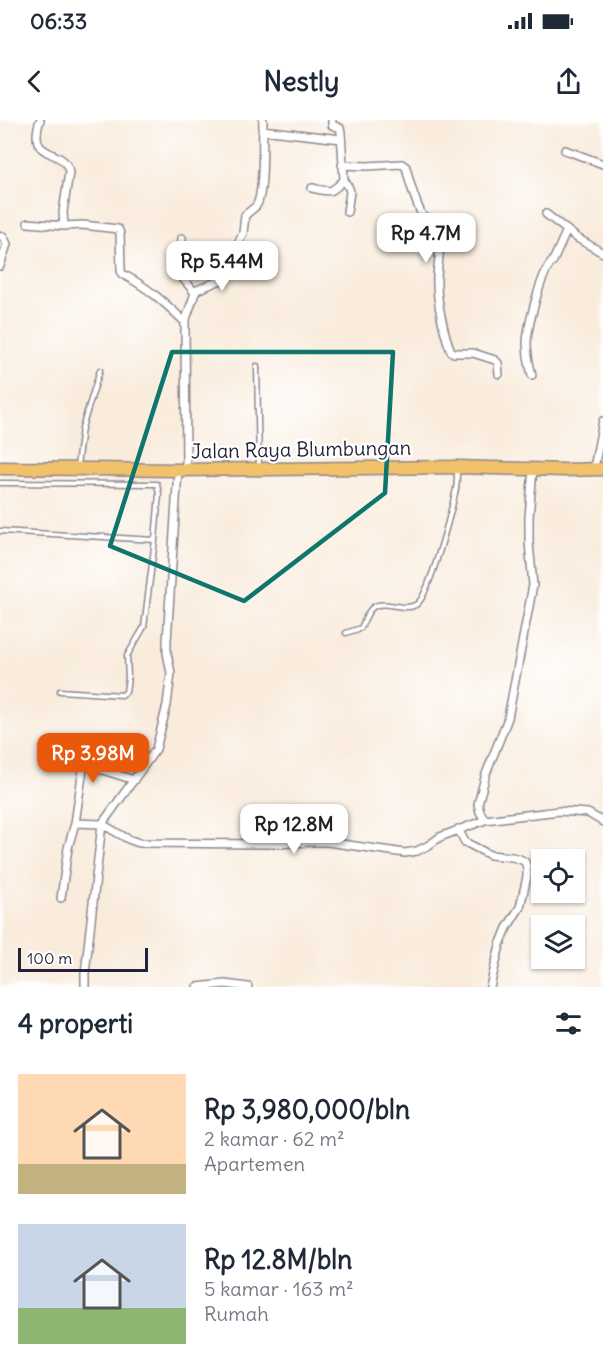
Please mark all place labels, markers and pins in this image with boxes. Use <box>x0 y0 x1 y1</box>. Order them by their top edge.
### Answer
pin: Rp 4.7M <box>371 213 481 264</box>
pin: Rp 5.44M <box>160 241 284 292</box>
pin: Rp 3.98M <box>31 733 155 784</box>
pin: Rp 12.8M <box>232 804 356 855</box>

